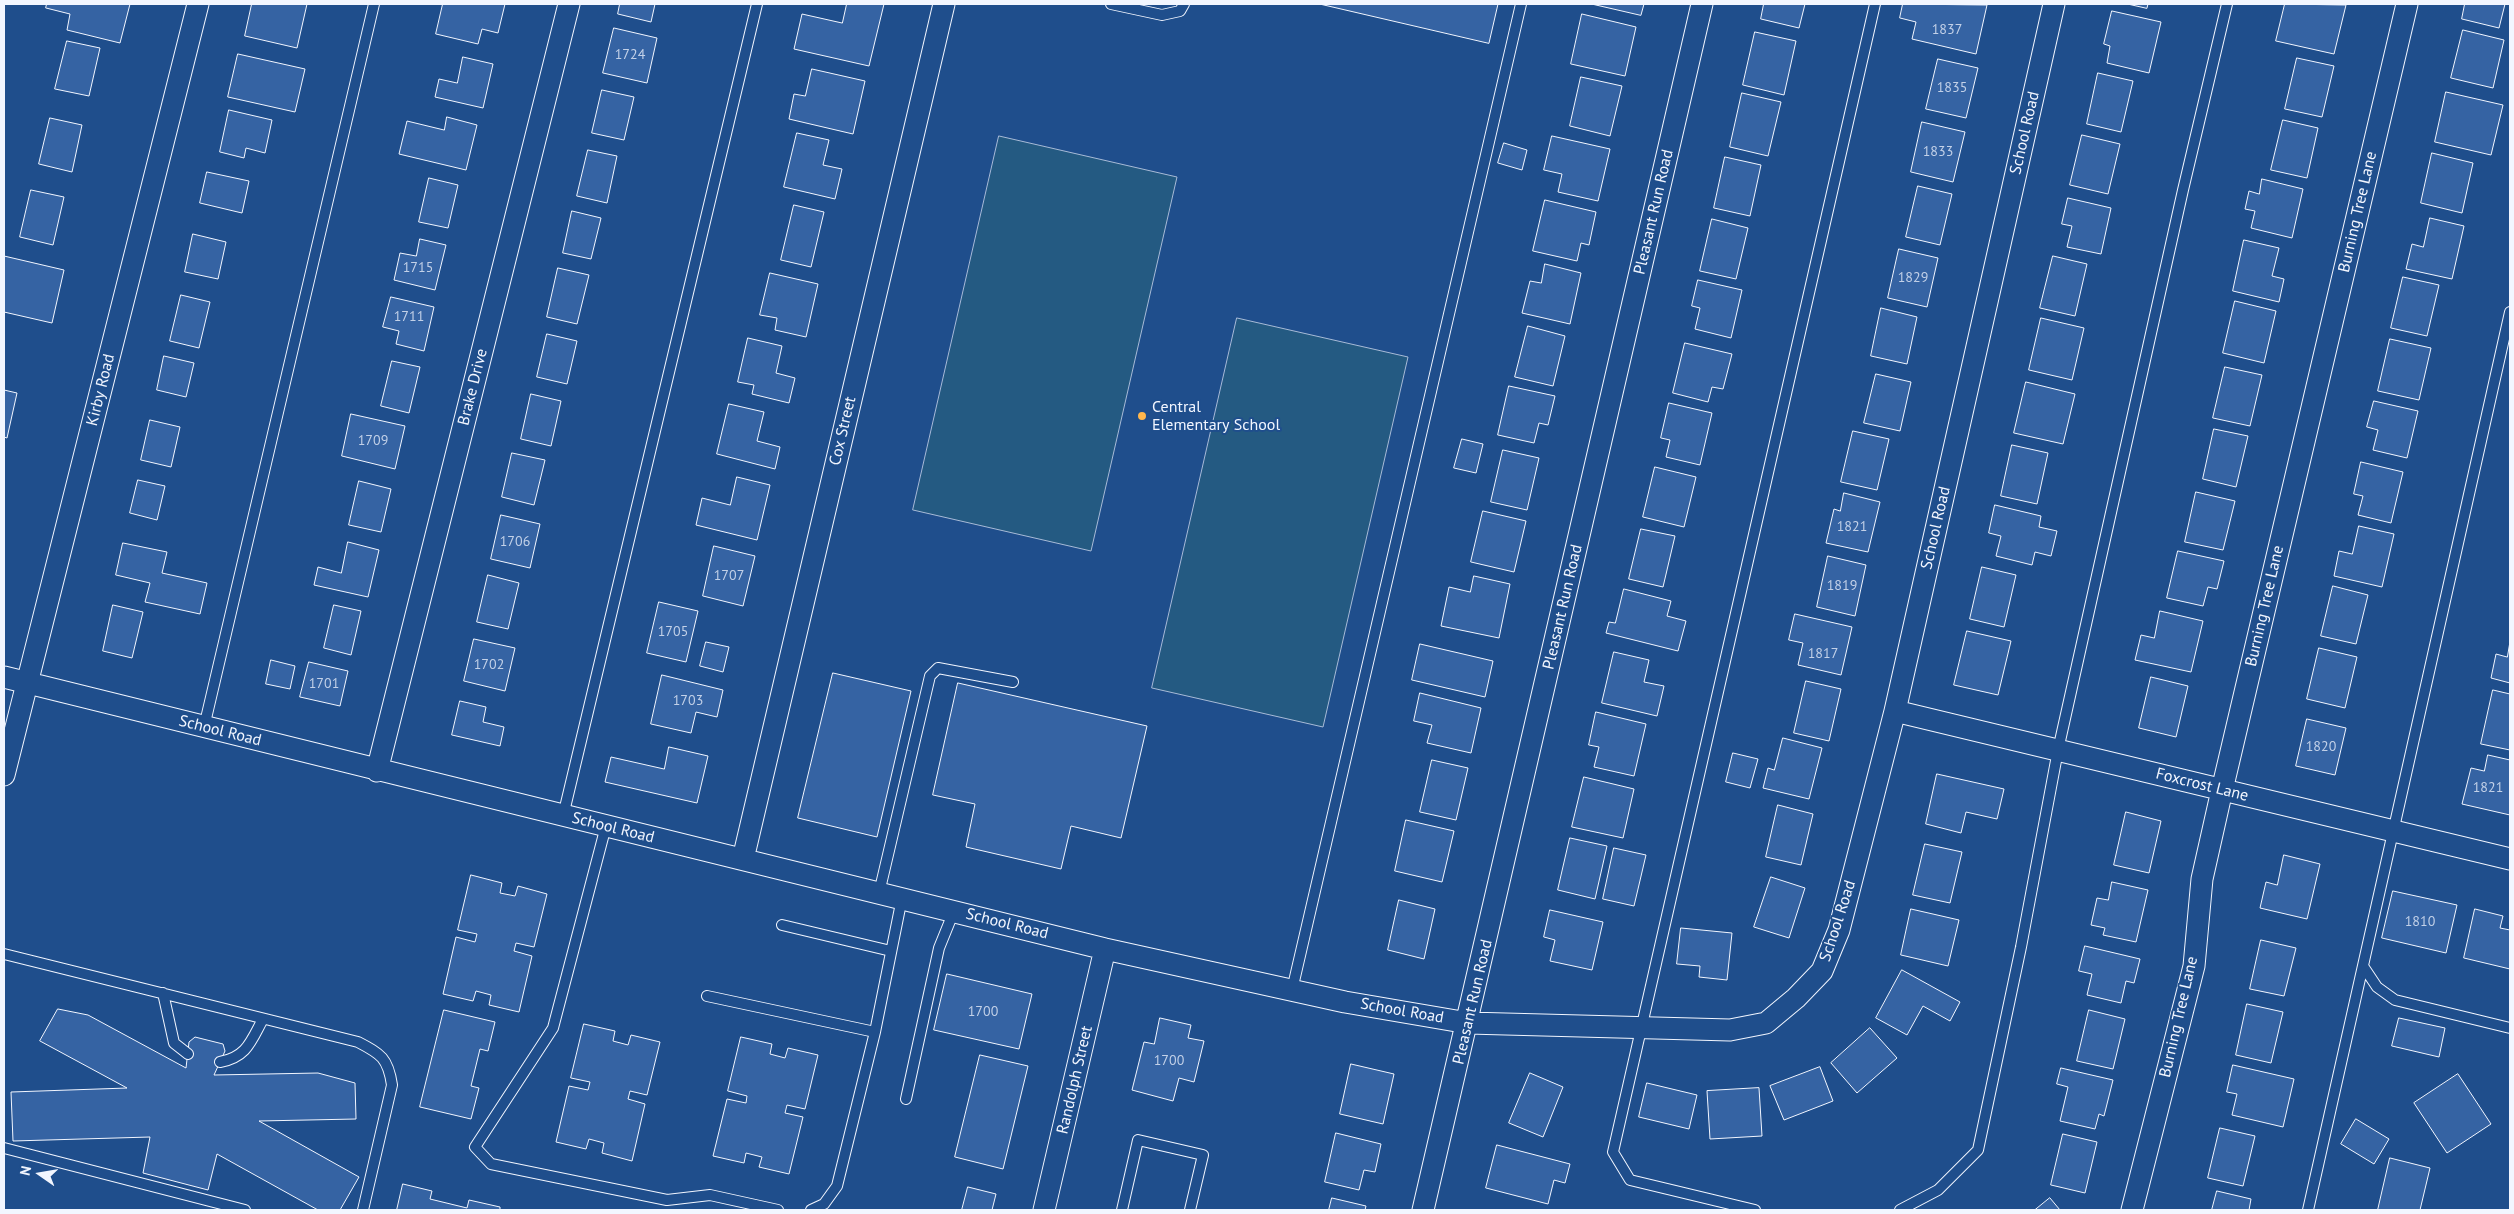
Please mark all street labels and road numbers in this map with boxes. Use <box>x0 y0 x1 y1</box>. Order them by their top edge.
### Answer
street label: School Road <box>2006 90 2044 176</box>
street label: Pleasant Run Road <box>1630 148 1678 276</box>
street label: Burning Tree Lane <box>2335 150 2381 274</box>
street label: Brake Drive <box>454 347 492 427</box>
street label: Kirby Road <box>83 352 119 428</box>
street label: Cox Street <box>826 395 860 467</box>
street label: School Road <box>1917 485 1955 571</box>
street label: Pleasant Run Road <box>1539 543 1587 671</box>
street label: Burning Tree Lane <box>2242 544 2288 668</box>
street label: School Road <box>177 711 263 751</box>
street label: Foxcrost Lane <box>2154 764 2250 806</box>
street label: School Road <box>570 808 656 848</box>
street label: School Road <box>1816 878 1860 964</box>
street label: School Road <box>964 904 1050 944</box>
street label: Pleasant Run Road <box>1449 938 1497 1066</box>
street label: Burning Tree Lane <box>2156 955 2202 1079</box>
street label: School Road <box>1359 994 1445 1028</box>
street label: Randolph Street <box>1053 1024 1097 1136</box>

